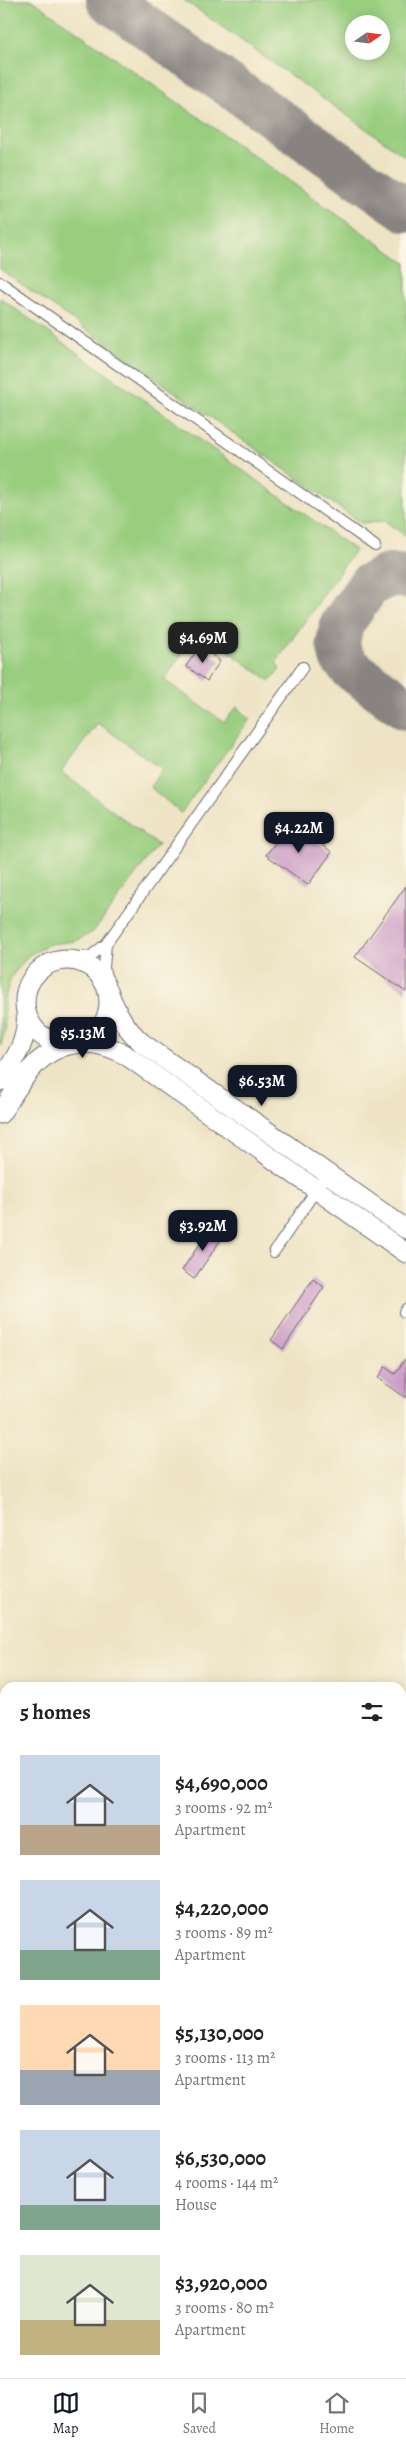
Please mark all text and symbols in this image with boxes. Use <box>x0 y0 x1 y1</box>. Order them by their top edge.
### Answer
north arrow <box>345 15 390 60</box>
map controls <box>345 15 390 60</box>
pin: $4.69M <box>162 622 244 664</box>
text: $4.69M <box>179 627 227 649</box>
pin: $4.22M <box>258 812 340 854</box>
text: $4.22M <box>275 817 323 839</box>
pin: $5.13M <box>42 1016 124 1059</box>
text: $5.13M <box>61 1022 105 1044</box>
pin: $6.53M <box>221 1064 303 1107</box>
text: $6.53M <box>239 1070 285 1092</box>
pin: $3.92M <box>162 1210 244 1252</box>
text: $3.92M <box>179 1215 227 1237</box>
text: 5 homes <box>20 1698 91 1726</box>
icon: filters <box>358 1698 386 1726</box>
text: $4,690,000 <box>175 1769 268 1797</box>
icon: home <box>60 1775 120 1835</box>
text: 3 rooms · 92 m² <box>175 1797 273 1819</box>
text: Apartment <box>175 1819 246 1841</box>
text: $4,220,000 <box>175 1894 269 1922</box>
icon: home <box>60 1900 120 1960</box>
text: 3 rooms · 89 m² <box>175 1922 273 1944</box>
text: Apartment <box>175 1944 246 1966</box>
text: $5,130,000 <box>175 2019 264 2047</box>
icon: home <box>60 2025 120 2085</box>
text: 3 rooms · 113 m² <box>175 2047 275 2069</box>
text: Apartment <box>175 2069 246 2091</box>
text: $6,530,000 <box>175 2144 266 2172</box>
icon: home <box>60 2150 120 2210</box>
text: 4 rooms · 144 m² <box>175 2172 278 2194</box>
text: House <box>175 2194 217 2216</box>
text: $3,920,000 <box>175 2269 267 2297</box>
icon: home <box>60 2275 120 2335</box>
text: 3 rooms · 80 m² <box>175 2297 274 2319</box>
text: Apartment <box>175 2319 246 2341</box>
tab: Map <box>52 2389 80 2438</box>
tab: Saved <box>183 2389 216 2438</box>
tab: Home <box>319 2389 354 2438</box>

